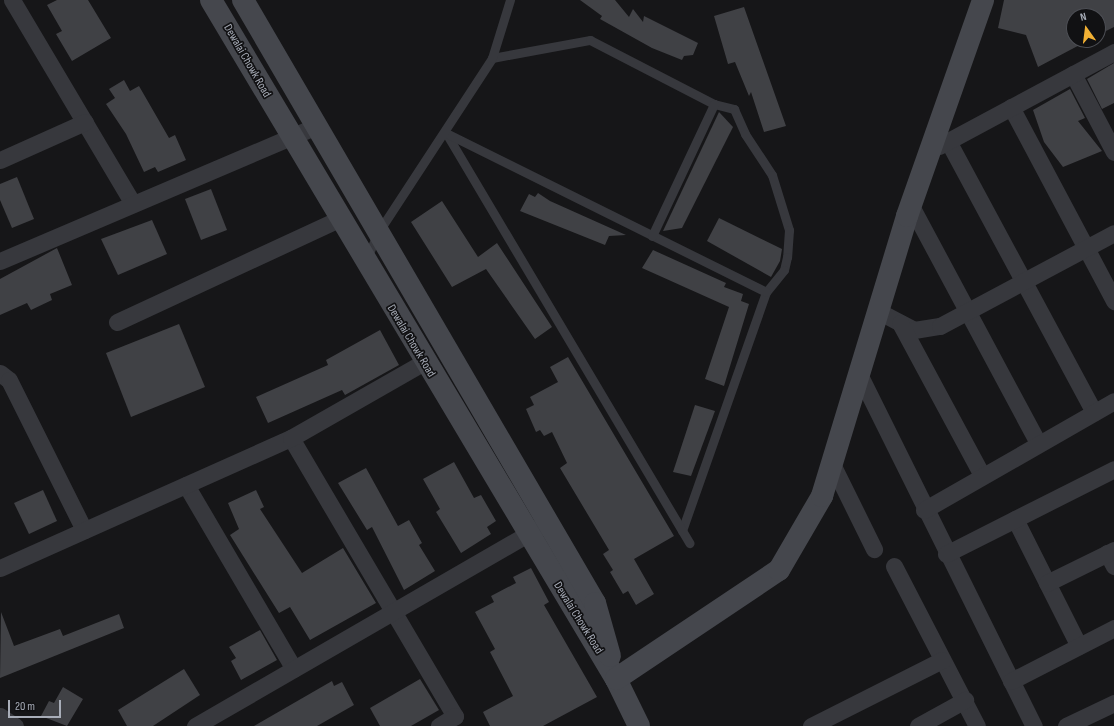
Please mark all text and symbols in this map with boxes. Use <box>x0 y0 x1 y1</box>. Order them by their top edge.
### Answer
north arrow <box>1066 8 1106 48</box>
text: N <box>1079 10 1088 24</box>
street label: Dewalai Chowk Road <box>220 22 274 100</box>
street label: Dewalai Chowk Road <box>384 302 438 380</box>
street label: Dewalai Chowk Road <box>550 579 606 657</box>
scale bar <box>10 692 63 718</box>
text: 20 m <box>15 699 35 714</box>

